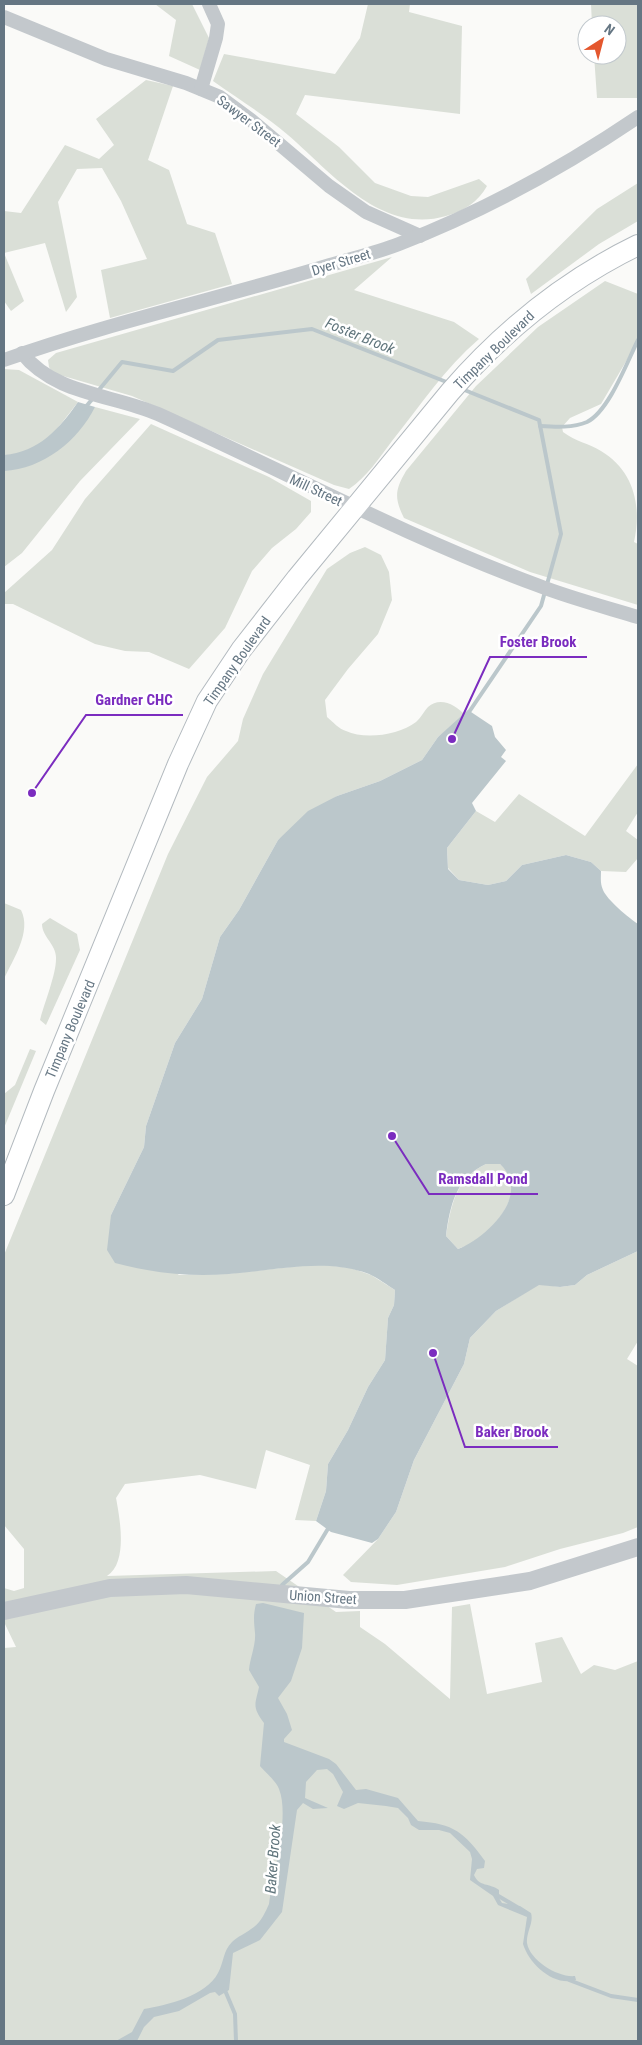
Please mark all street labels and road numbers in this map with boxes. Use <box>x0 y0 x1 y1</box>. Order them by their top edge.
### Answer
street label: Sawyer Street <box>214 92 284 150</box>
street label: Dyer Street <box>310 245 372 279</box>
street label: Timpany Boulevard <box>451 308 537 392</box>
street label: Mill Street <box>287 471 345 509</box>
street label: Timpany Boulevard <box>200 613 274 709</box>
street label: Timpany Boulevard <box>42 977 98 1081</box>
street label: Union Street <box>289 1587 357 1607</box>

